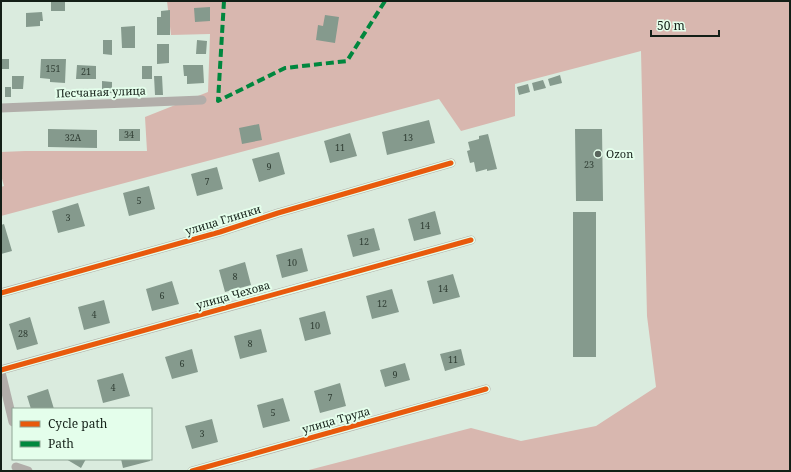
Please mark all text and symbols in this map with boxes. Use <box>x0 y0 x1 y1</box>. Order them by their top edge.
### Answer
scale bar <box>651 12 719 38</box>
text: 50 m <box>657 17 685 34</box>
house number: 151 <box>45 62 61 75</box>
house number: 21 <box>81 65 91 78</box>
street label: Песчаная улица <box>56 82 146 101</box>
house number: 34 <box>124 128 134 141</box>
house number: 32А <box>65 131 82 144</box>
house number: 13 <box>403 131 413 144</box>
house number: 11 <box>335 141 345 154</box>
place label: Ozon <box>606 146 633 161</box>
marker: Ozon <box>593 149 603 159</box>
house number: 23 <box>584 158 594 171</box>
house number: 9 <box>266 160 272 173</box>
house number: 7 <box>204 175 210 188</box>
house number: 5 <box>136 194 142 207</box>
street label: улица Глинки <box>183 201 263 238</box>
house number: 3 <box>65 211 71 224</box>
house number: 14 <box>420 219 430 232</box>
house number: 12 <box>359 235 369 248</box>
house number: 10 <box>287 256 297 269</box>
house number: 8 <box>232 270 238 283</box>
street label: улица Чехова <box>194 277 272 312</box>
house number: 14 <box>438 282 448 295</box>
house number: 6 <box>159 289 165 302</box>
house number: 12 <box>377 297 387 310</box>
house number: 4 <box>91 308 97 321</box>
house number: 10 <box>310 319 320 332</box>
house number: 28 <box>18 327 28 340</box>
house number: 8 <box>247 337 253 350</box>
house number: 11 <box>448 353 458 366</box>
house number: 6 <box>179 357 185 370</box>
house number: 9 <box>392 368 398 381</box>
house number: 4 <box>110 381 116 394</box>
house number: 7 <box>327 391 333 404</box>
street label: улица Труда <box>300 403 372 436</box>
house number: 5 <box>270 406 276 419</box>
legend <box>12 408 152 460</box>
text: Cycle path <box>48 415 108 432</box>
house number: 3 <box>199 427 205 440</box>
text: Path <box>48 435 74 452</box>

